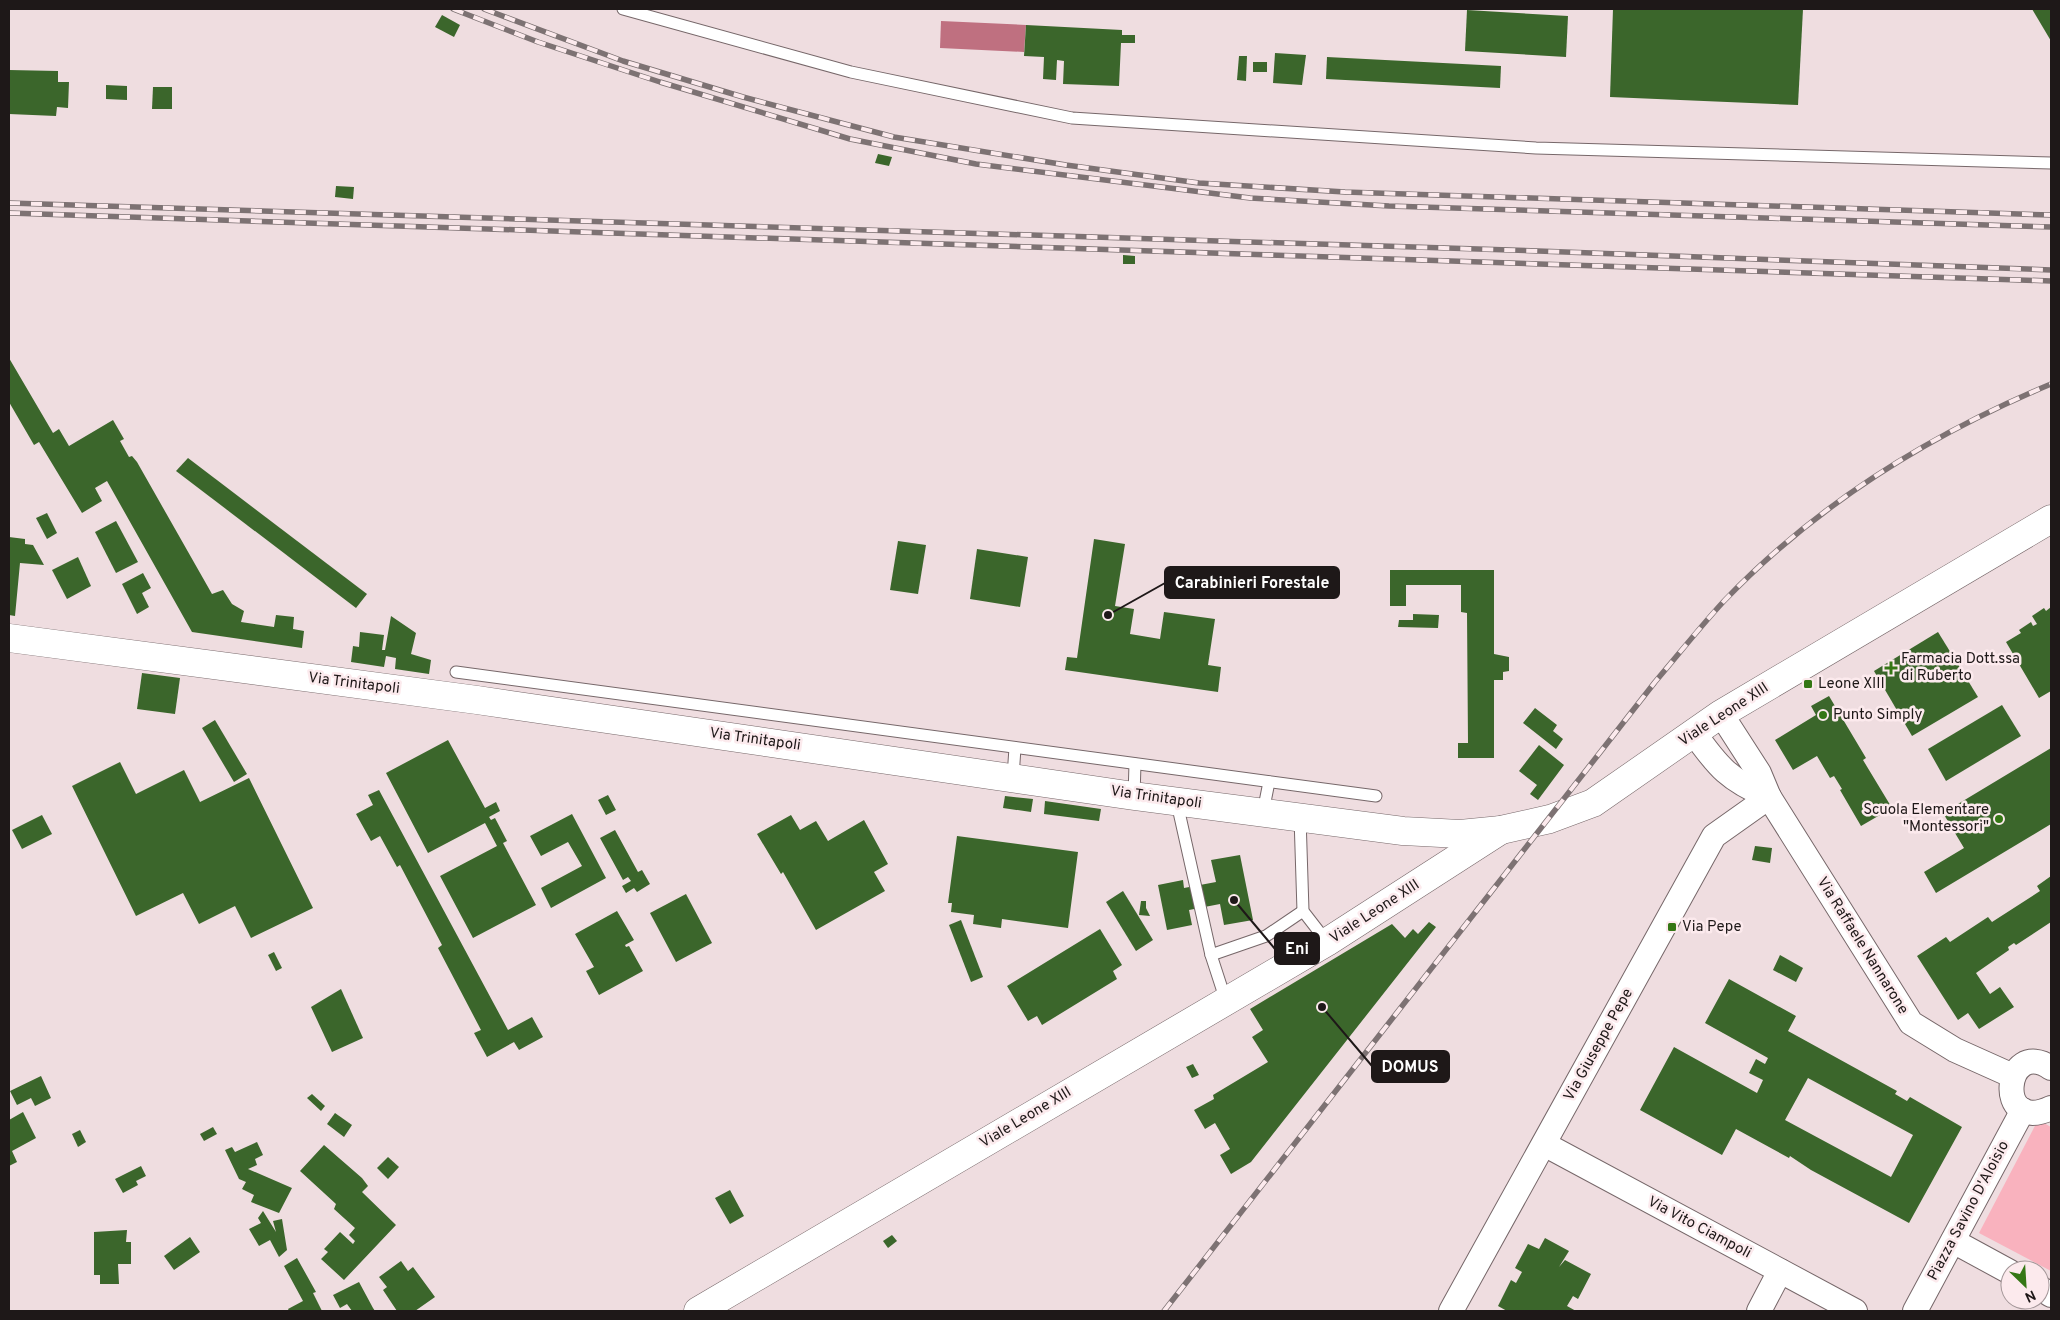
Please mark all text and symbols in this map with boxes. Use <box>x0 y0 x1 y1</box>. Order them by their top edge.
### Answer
callout: Carabinieri Forestale <box>1165 567 1339 598</box>
text: Carabinieri Forestale <box>1175 574 1329 594</box>
place label: Farmacia Dott.ssa di Ruberto <box>1901 650 2020 686</box>
marker: Farmacia Dott.ssa di Ruberto <box>1885 662 1897 674</box>
street label: Via Trinitapoli <box>307 669 401 699</box>
place label: Leone XIII <box>1818 675 1885 694</box>
marker: Leone XIII <box>1802 678 1814 690</box>
street label: Viale Leone XIII <box>1675 679 1773 751</box>
place label: Punto Simply <box>1833 706 1923 725</box>
marker: Punto Simply <box>1817 709 1829 721</box>
street label: Via Trinitapoli <box>708 724 802 756</box>
street label: Via Trinitapoli <box>1109 782 1203 814</box>
place label: Scuola Elementare "Montessori" <box>1863 801 1989 837</box>
marker: Scuola Elementare "Montessori" <box>1993 813 2005 825</box>
street label: Via Raffaele Nannarone <box>1812 874 1912 1018</box>
street label: Viale Leone XIII <box>1326 876 1424 948</box>
place label: Via Pepe <box>1682 918 1742 937</box>
marker: Via Pepe <box>1666 921 1678 933</box>
callout: Eni <box>1275 933 1319 964</box>
text: Eni <box>1285 940 1309 960</box>
street label: Via Giuseppe Pepe <box>1560 985 1638 1105</box>
callout: DOMUS <box>1372 1051 1449 1082</box>
text: DOMUS <box>1381 1058 1439 1078</box>
street label: Viale Leone XIII <box>977 1083 1075 1153</box>
street label: Piazza Savino D'Aloisio <box>1924 1138 2014 1284</box>
street label: Via Vito Ciampoli <box>1644 1193 1754 1263</box>
north arrow <box>2000 1260 2050 1310</box>
text: N <box>2022 1286 2038 1305</box>

